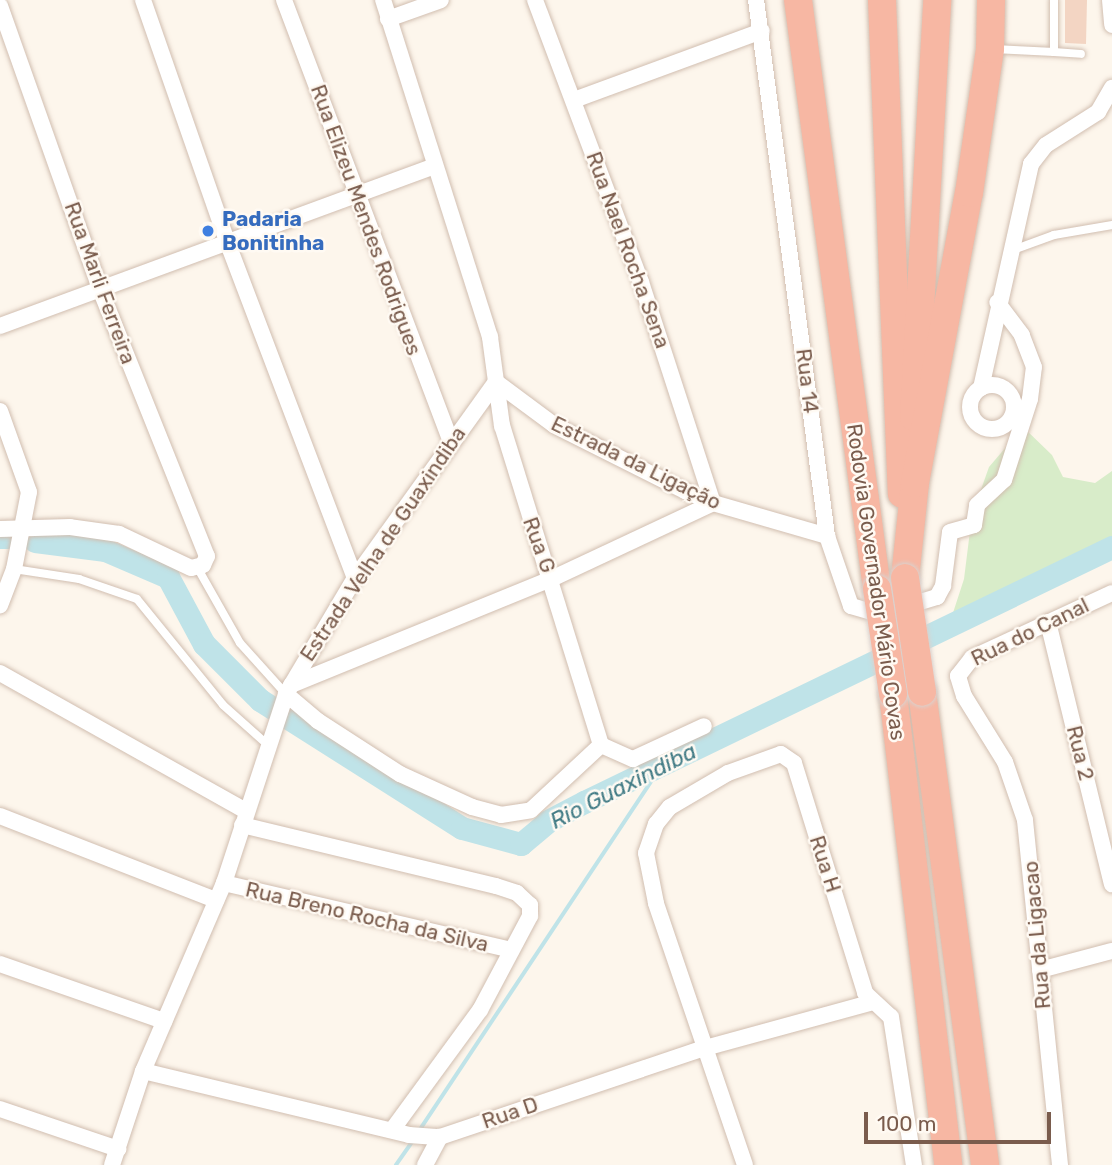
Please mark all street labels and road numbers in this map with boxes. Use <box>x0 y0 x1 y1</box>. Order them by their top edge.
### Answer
street label: Rua Elizeu Mendes Rodrigues <box>305 81 427 359</box>
street label: Rua Nael Rocha Sena <box>581 148 675 352</box>
street label: Rua Marli Ferreira <box>59 199 141 367</box>
street label: Rua 14 <box>791 347 823 415</box>
street label: Estrada da Ligação <box>547 411 725 515</box>
street label: Estrada Velha de Guaxindiba <box>295 422 471 666</box>
street label: Rodovia Governador Mário Covas <box>841 422 911 742</box>
street label: Rua G <box>517 514 561 576</box>
street label: Rua do Canal <box>967 593 1093 671</box>
street label: Rua 2 <box>1061 723 1099 783</box>
street label: Rua H <box>804 832 846 896</box>
street label: Rua da Ligacao <box>1018 860 1056 1010</box>
street label: Rua Breno Rocha da Silva <box>243 877 491 957</box>
street label: Rua D <box>479 1092 541 1134</box>

